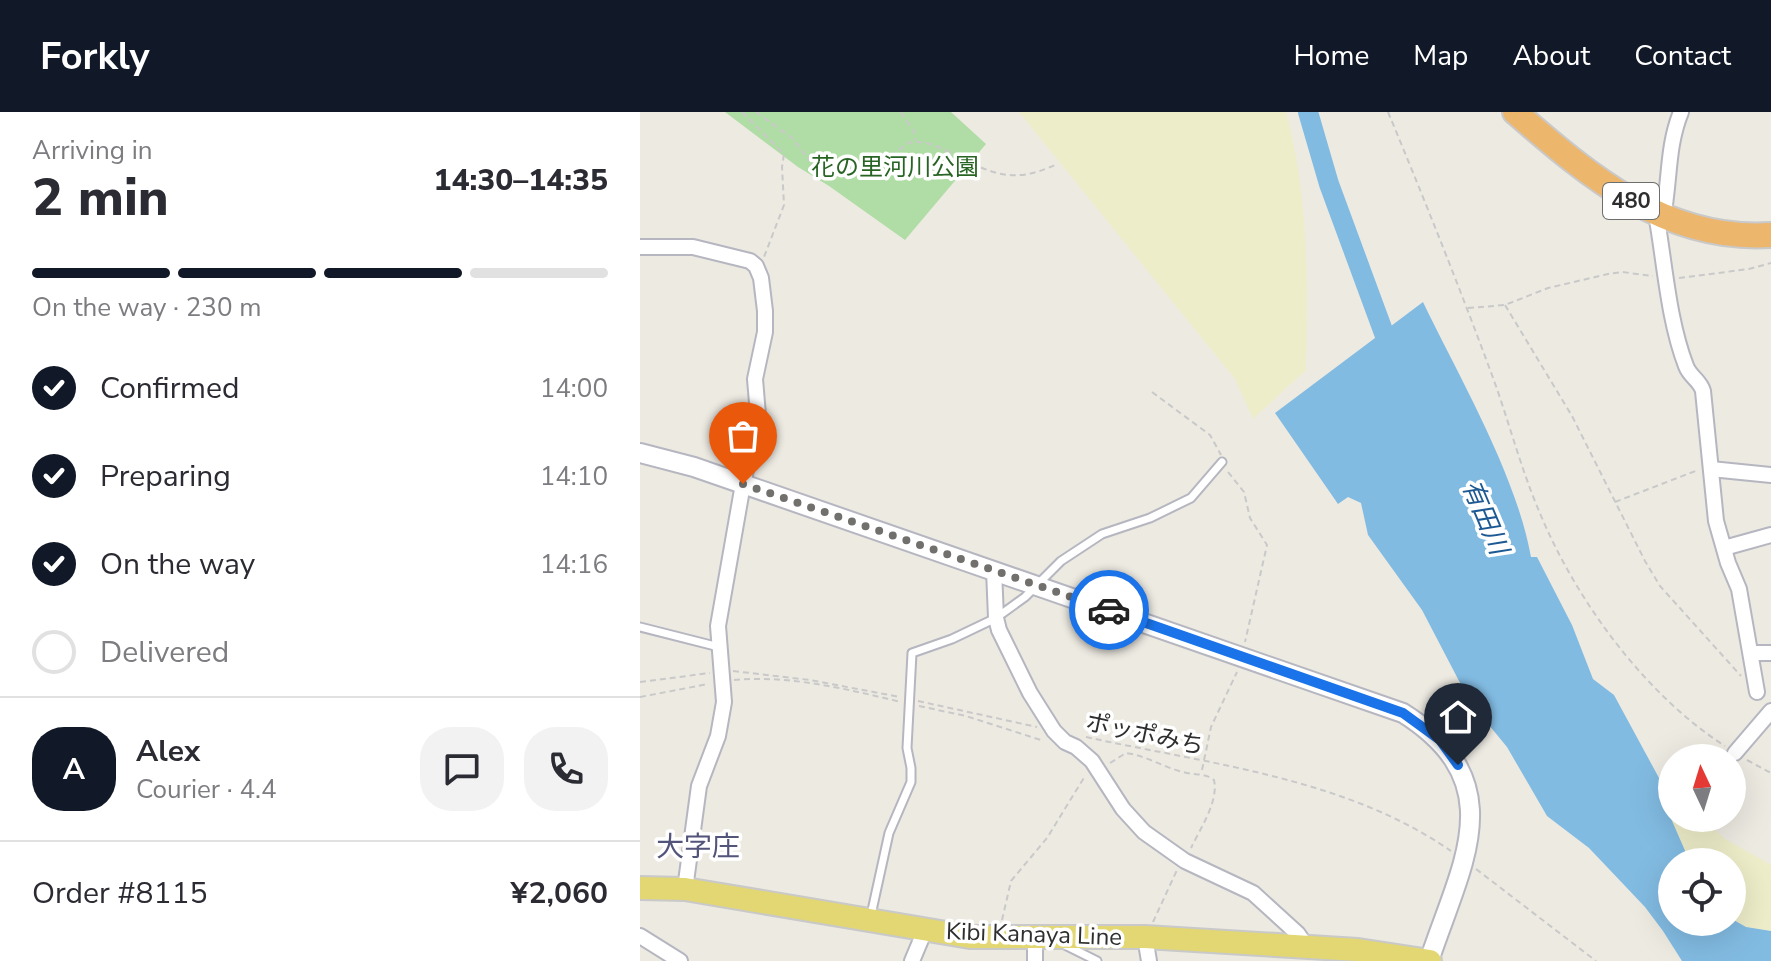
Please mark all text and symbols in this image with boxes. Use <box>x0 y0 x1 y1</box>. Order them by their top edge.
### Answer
text: Forkly <box>40 31 149 82</box>
text: Home <box>1294 37 1369 75</box>
text: Map <box>1413 37 1468 75</box>
text: About <box>1512 37 1590 75</box>
text: Contact <box>1634 37 1731 75</box>
text: Arriving in <box>32 133 153 168</box>
park label: 花の里河川公園 <box>811 151 979 183</box>
text: 14:30–14:35 <box>433 160 608 201</box>
text: 2 min <box>32 162 169 233</box>
road number: 480 <box>1603 183 1659 219</box>
text: On the way · 230 m <box>32 290 261 325</box>
icon: check <box>32 366 76 410</box>
text: Confirmed <box>100 368 240 409</box>
text: 14:00 <box>540 371 608 406</box>
pin <box>709 402 777 484</box>
icon: bag <box>721 414 765 458</box>
icon: check <box>32 454 76 498</box>
text: Preparing <box>100 456 231 497</box>
text: 14:10 <box>540 459 608 494</box>
water label: 有田川 <box>1454 474 1518 562</box>
icon: check <box>32 542 76 586</box>
text: On the way <box>100 544 255 585</box>
text: 14:16 <box>540 547 608 582</box>
courier <box>1069 570 1149 650</box>
icon: car <box>1087 588 1131 632</box>
text: Delivered <box>100 632 229 673</box>
pin <box>1424 683 1492 765</box>
icon: home <box>1436 695 1480 739</box>
street label: ポッポみち <box>1083 706 1207 762</box>
button: chat <box>420 727 504 811</box>
button: phone <box>524 727 608 811</box>
text: Alex <box>136 731 200 772</box>
north arrow <box>1658 744 1746 832</box>
map controls <box>1658 744 1746 936</box>
text: A <box>63 749 85 790</box>
text: Courier · 4.4 <box>136 772 277 807</box>
district label: 大字庄 <box>656 828 740 866</box>
button: locate <box>1658 848 1746 936</box>
text: Order #8115 <box>32 873 207 914</box>
text: ¥2,060 <box>511 873 608 914</box>
street label: Kibi Kanaya Line <box>945 915 1123 953</box>

